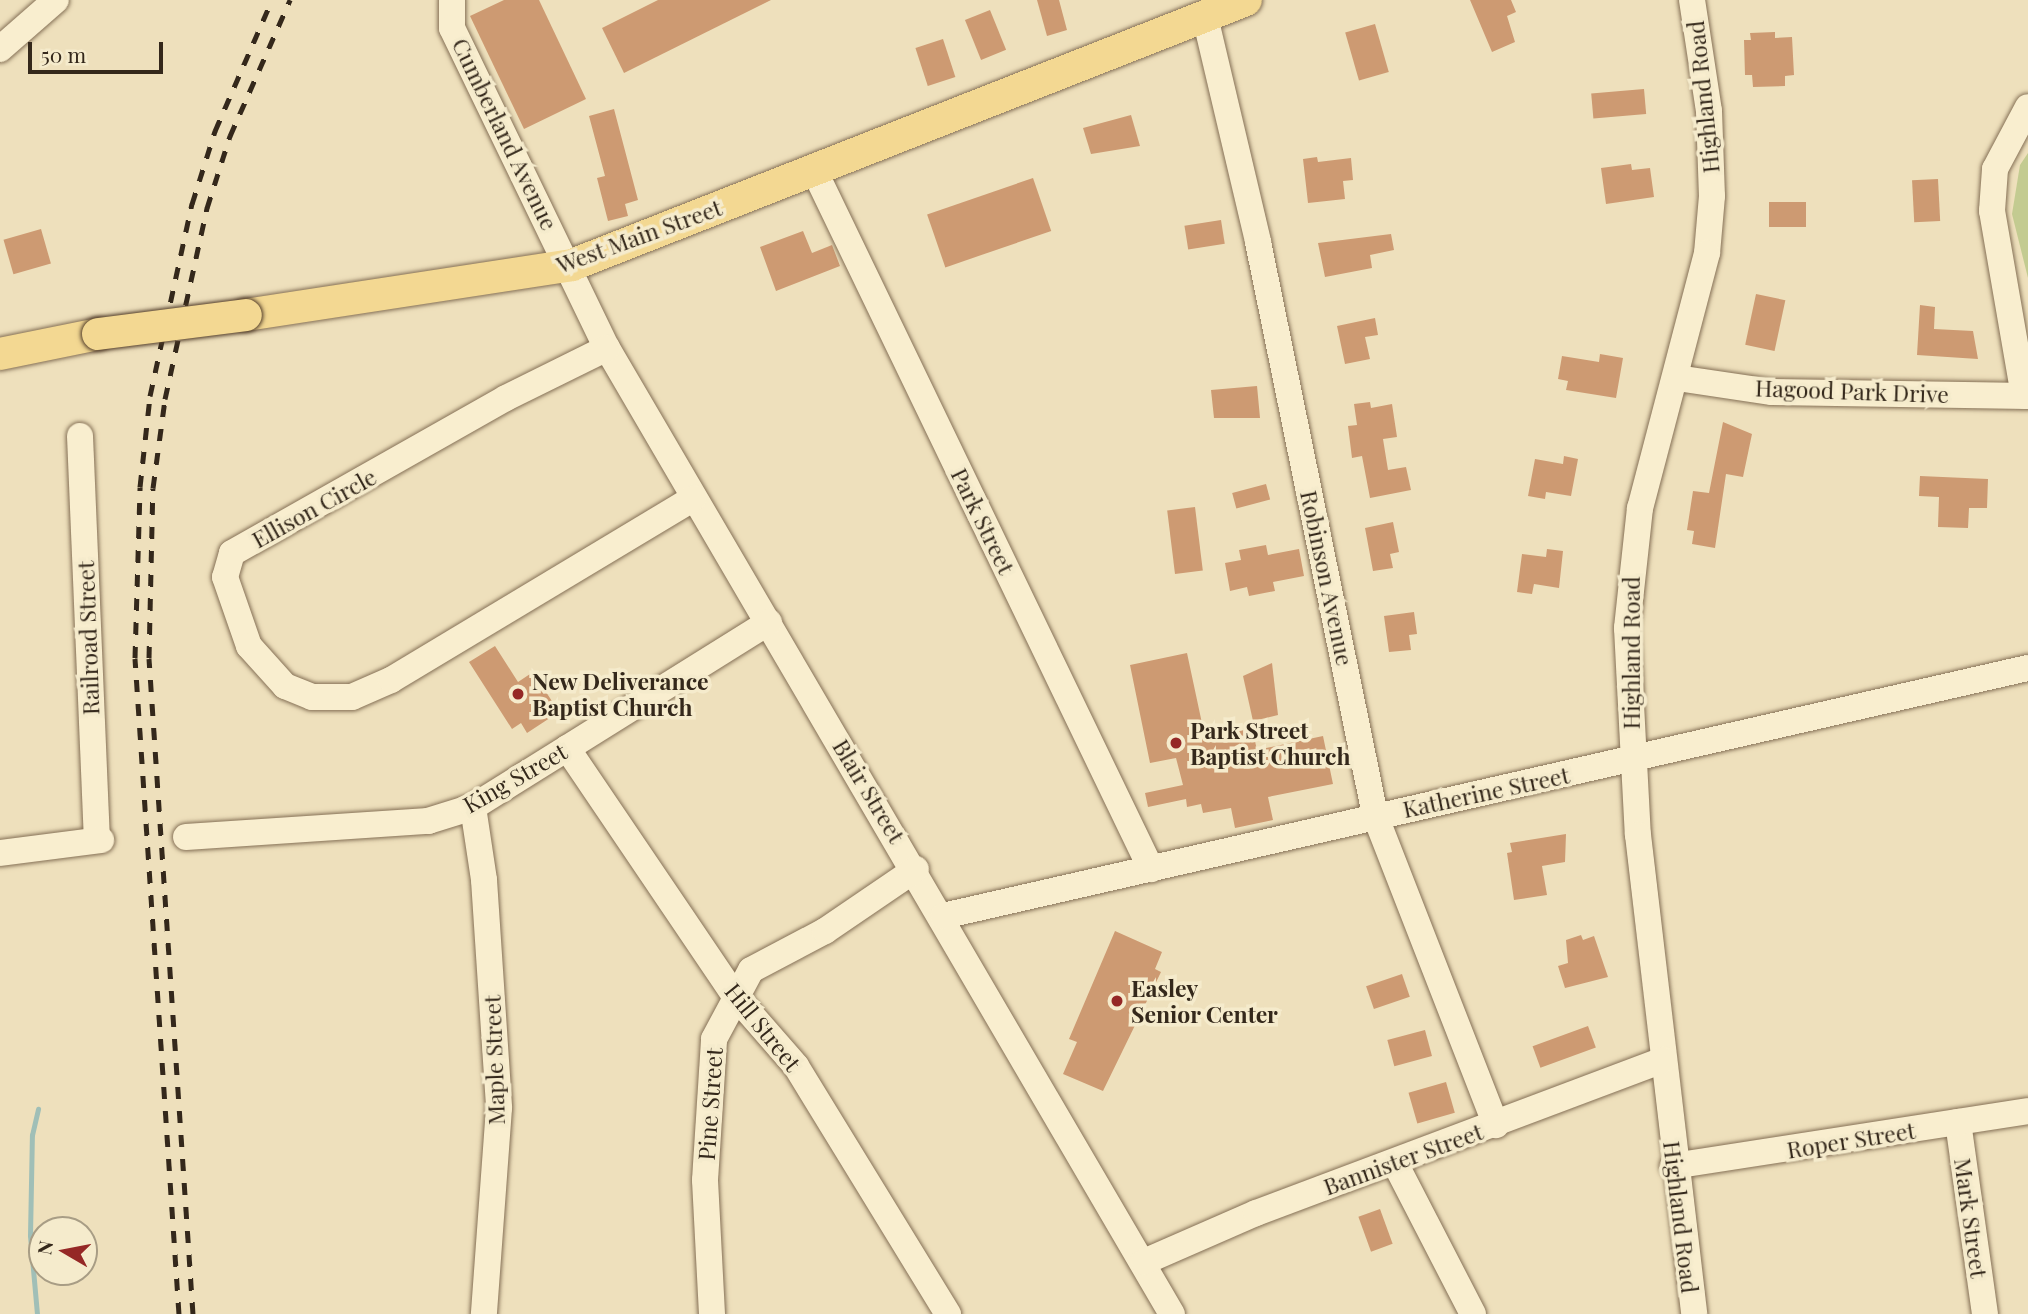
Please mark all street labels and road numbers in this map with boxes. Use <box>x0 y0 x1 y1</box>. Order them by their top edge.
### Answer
street label: Highland Road <box>1681 19 1725 175</box>
street label: Cumberland Avenue <box>446 33 564 235</box>
street label: West Main Street <box>552 193 726 279</box>
street label: Hagood Park Drive <box>1755 374 1949 408</box>
street label: Ellison Circle <box>247 463 381 553</box>
street label: Park Street <box>945 463 1021 579</box>
street label: Robinson Avenue <box>1295 488 1359 668</box>
street label: Railroad Street <box>72 560 104 716</box>
street label: Highland Road <box>1617 577 1645 729</box>
street label: Blair Street <box>827 734 911 848</box>
street label: King Street <box>458 737 572 819</box>
street label: Katherine Street <box>1400 761 1572 823</box>
street label: Hill Street <box>719 978 807 1076</box>
street label: Maple Street <box>478 994 510 1126</box>
street label: Pine Street <box>692 1047 728 1161</box>
street label: Roper Street <box>1785 1116 1917 1164</box>
street label: Bannister Street <box>1319 1117 1487 1201</box>
street label: Highland Road <box>1658 1139 1704 1295</box>
street label: Mark Street <box>1949 1156 1993 1280</box>

